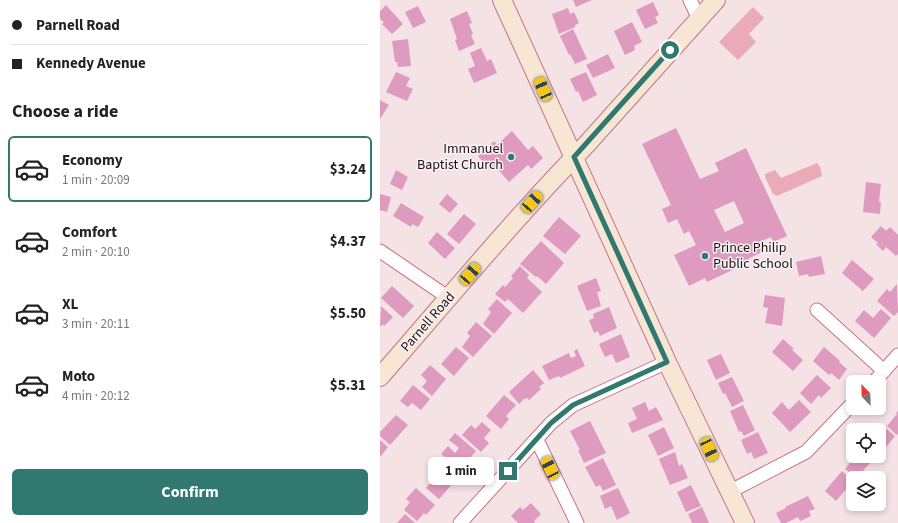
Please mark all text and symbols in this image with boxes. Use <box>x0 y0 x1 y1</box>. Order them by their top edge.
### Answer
text: Parnell Road <box>36 15 120 36</box>
route start <box>661 41 679 59</box>
text: Kennedy Avenue <box>36 53 146 74</box>
car <box>533 76 553 102</box>
text: Choose a ride <box>12 99 118 124</box>
place label: Immanuel Baptist Church <box>417 139 503 175</box>
text: Economy <box>62 150 123 171</box>
icon: car <box>14 151 50 187</box>
marker: Immanuel Baptist Church <box>506 152 516 162</box>
text: $3.24 <box>330 159 366 180</box>
text: 1 min · 20:09 <box>62 171 130 189</box>
car <box>520 189 544 215</box>
text: Comfort <box>62 222 117 243</box>
icon: car <box>14 223 50 259</box>
text: $4.37 <box>330 231 366 252</box>
place label: Prince Philip Public School <box>713 238 793 274</box>
text: 2 min · 20:10 <box>62 243 130 261</box>
marker: Prince Philip Public School <box>700 251 710 261</box>
car <box>458 261 482 287</box>
street label: Parnell Road <box>396 288 460 356</box>
text: XL <box>62 294 78 315</box>
icon: car <box>14 295 50 331</box>
text: $5.50 <box>330 303 366 324</box>
text: 3 min · 20:11 <box>62 315 130 333</box>
text: Moto <box>62 366 95 387</box>
icon: car <box>14 367 50 403</box>
text: $5.31 <box>330 375 366 396</box>
north arrow <box>846 375 886 415</box>
map controls <box>846 375 886 511</box>
text: 4 min · 20:12 <box>62 387 130 405</box>
button: locate <box>846 423 886 463</box>
car <box>698 436 720 462</box>
car <box>539 455 561 481</box>
callout: 1 min <box>428 457 494 485</box>
text: 1 min <box>445 462 477 480</box>
route end <box>499 462 517 480</box>
button: Confirm <box>12 469 368 515</box>
button: layers <box>846 471 886 511</box>

